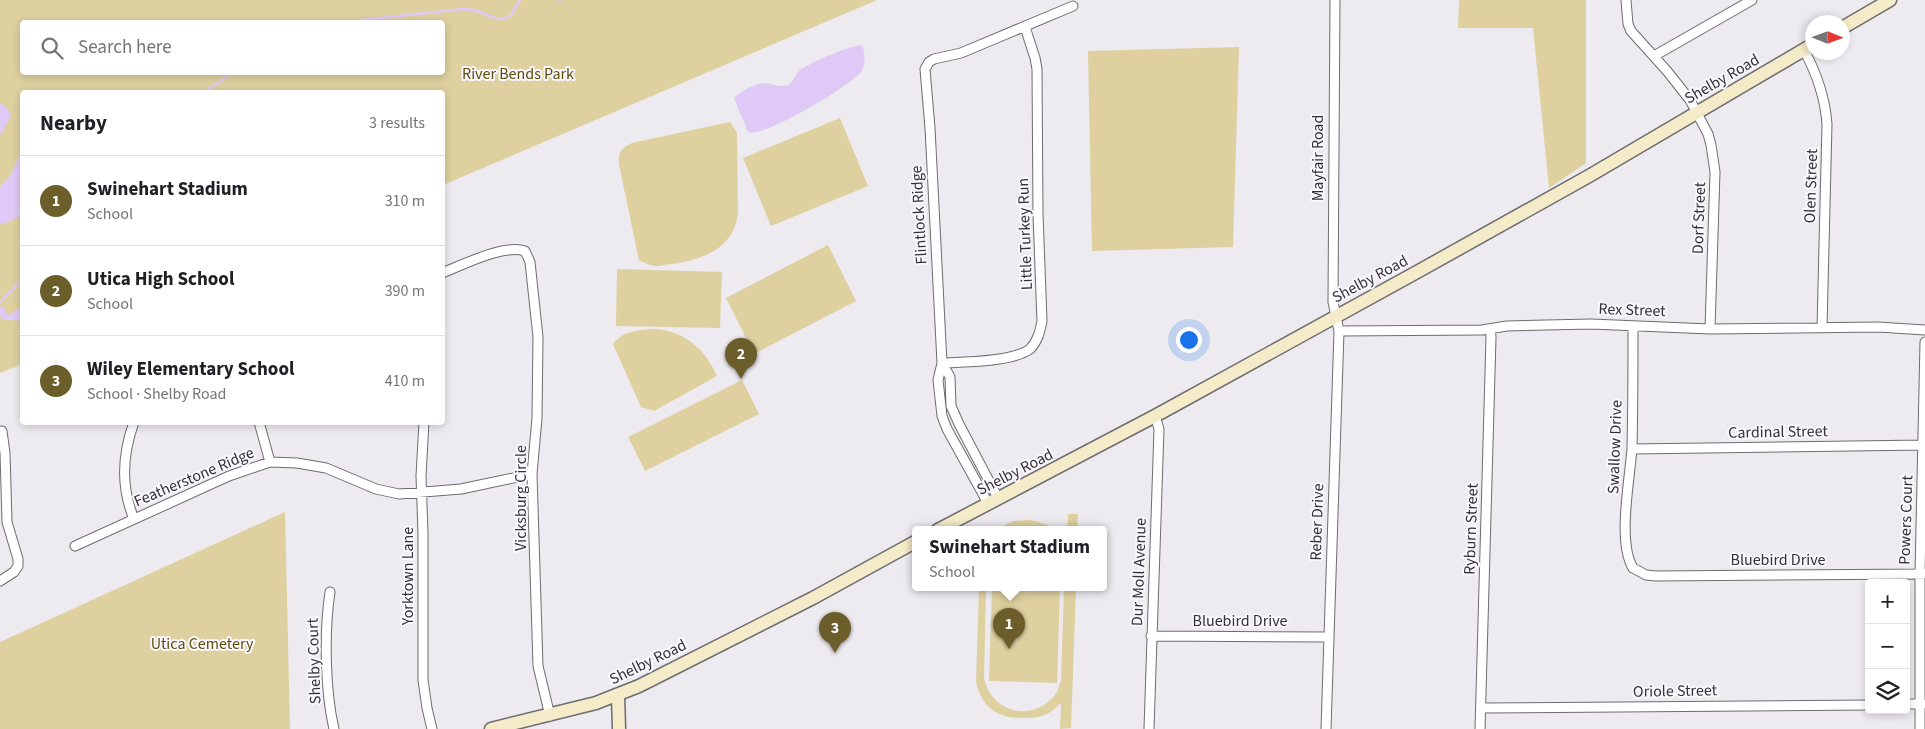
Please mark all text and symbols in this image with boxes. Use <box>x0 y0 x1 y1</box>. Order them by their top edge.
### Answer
north arrow <box>1805 15 1850 60</box>
search box <box>20 20 445 75</box>
icon: search <box>38 34 66 62</box>
text: Search here <box>78 34 172 61</box>
street label: Shelby Road <box>1681 49 1763 109</box>
park label: River Bends Park <box>462 63 574 85</box>
text: Nearby <box>40 108 107 138</box>
text: 3 results <box>369 112 425 134</box>
street label: Mayfair Road <box>1307 115 1329 201</box>
street label: Olen Street <box>1799 148 1823 224</box>
street label: Flintlock Ridge <box>905 165 933 265</box>
text: Swinehart Stadium <box>87 176 248 203</box>
street label: Little Turkey Run <box>1012 177 1038 291</box>
street label: Dorf Street <box>1687 181 1711 254</box>
text: 1 <box>52 190 60 212</box>
text: 310 m <box>385 190 425 212</box>
text: School <box>87 203 133 225</box>
street label: Shelby Road <box>1328 250 1412 308</box>
text: Utica High School <box>87 266 234 293</box>
text: 2 <box>52 280 60 302</box>
text: 390 m <box>385 280 425 302</box>
text: School <box>87 293 133 315</box>
street label: Rex Street <box>1598 298 1667 322</box>
your location <box>1176 327 1202 353</box>
pin: 2 <box>725 338 757 379</box>
text: Wiley Elementary School <box>87 356 294 383</box>
text: 3 <box>52 370 60 392</box>
text: 410 m <box>385 370 425 392</box>
text: School · Shelby Road <box>87 383 226 405</box>
street label: Swallow Drive <box>1602 400 1628 494</box>
street label: Cardinal Street <box>1728 420 1829 444</box>
street label: Featherstone Ridge <box>131 442 258 512</box>
street label: Shelby Road <box>973 443 1057 501</box>
street label: Vicksburg Circle <box>510 445 532 551</box>
street label: Powers Court <box>1893 474 1919 565</box>
street label: Ryburn Street <box>1458 482 1484 575</box>
street label: Reber Drive <box>1305 483 1329 561</box>
street label: Dur Moll Avenue <box>1126 517 1152 626</box>
popup <box>912 526 1107 591</box>
street label: Yorktown Lane <box>397 527 419 626</box>
text: Swinehart Stadium <box>929 534 1090 561</box>
street label: Bluebird Drive <box>1730 549 1826 571</box>
text: School <box>929 561 975 583</box>
map controls <box>1865 579 1910 714</box>
button: + <box>1865 579 1910 624</box>
pin: 1 <box>993 608 1025 649</box>
street label: Bluebird Drive <box>1192 610 1288 632</box>
pin: 3 <box>819 612 851 653</box>
street label: Shelby Court <box>301 617 326 704</box>
button: − <box>1865 624 1910 669</box>
park label: Utica Cemetery <box>151 633 254 655</box>
street label: Shelby Road <box>606 634 690 690</box>
button: layers <box>1865 669 1910 714</box>
street label: Oriole Street <box>1633 679 1718 703</box>

